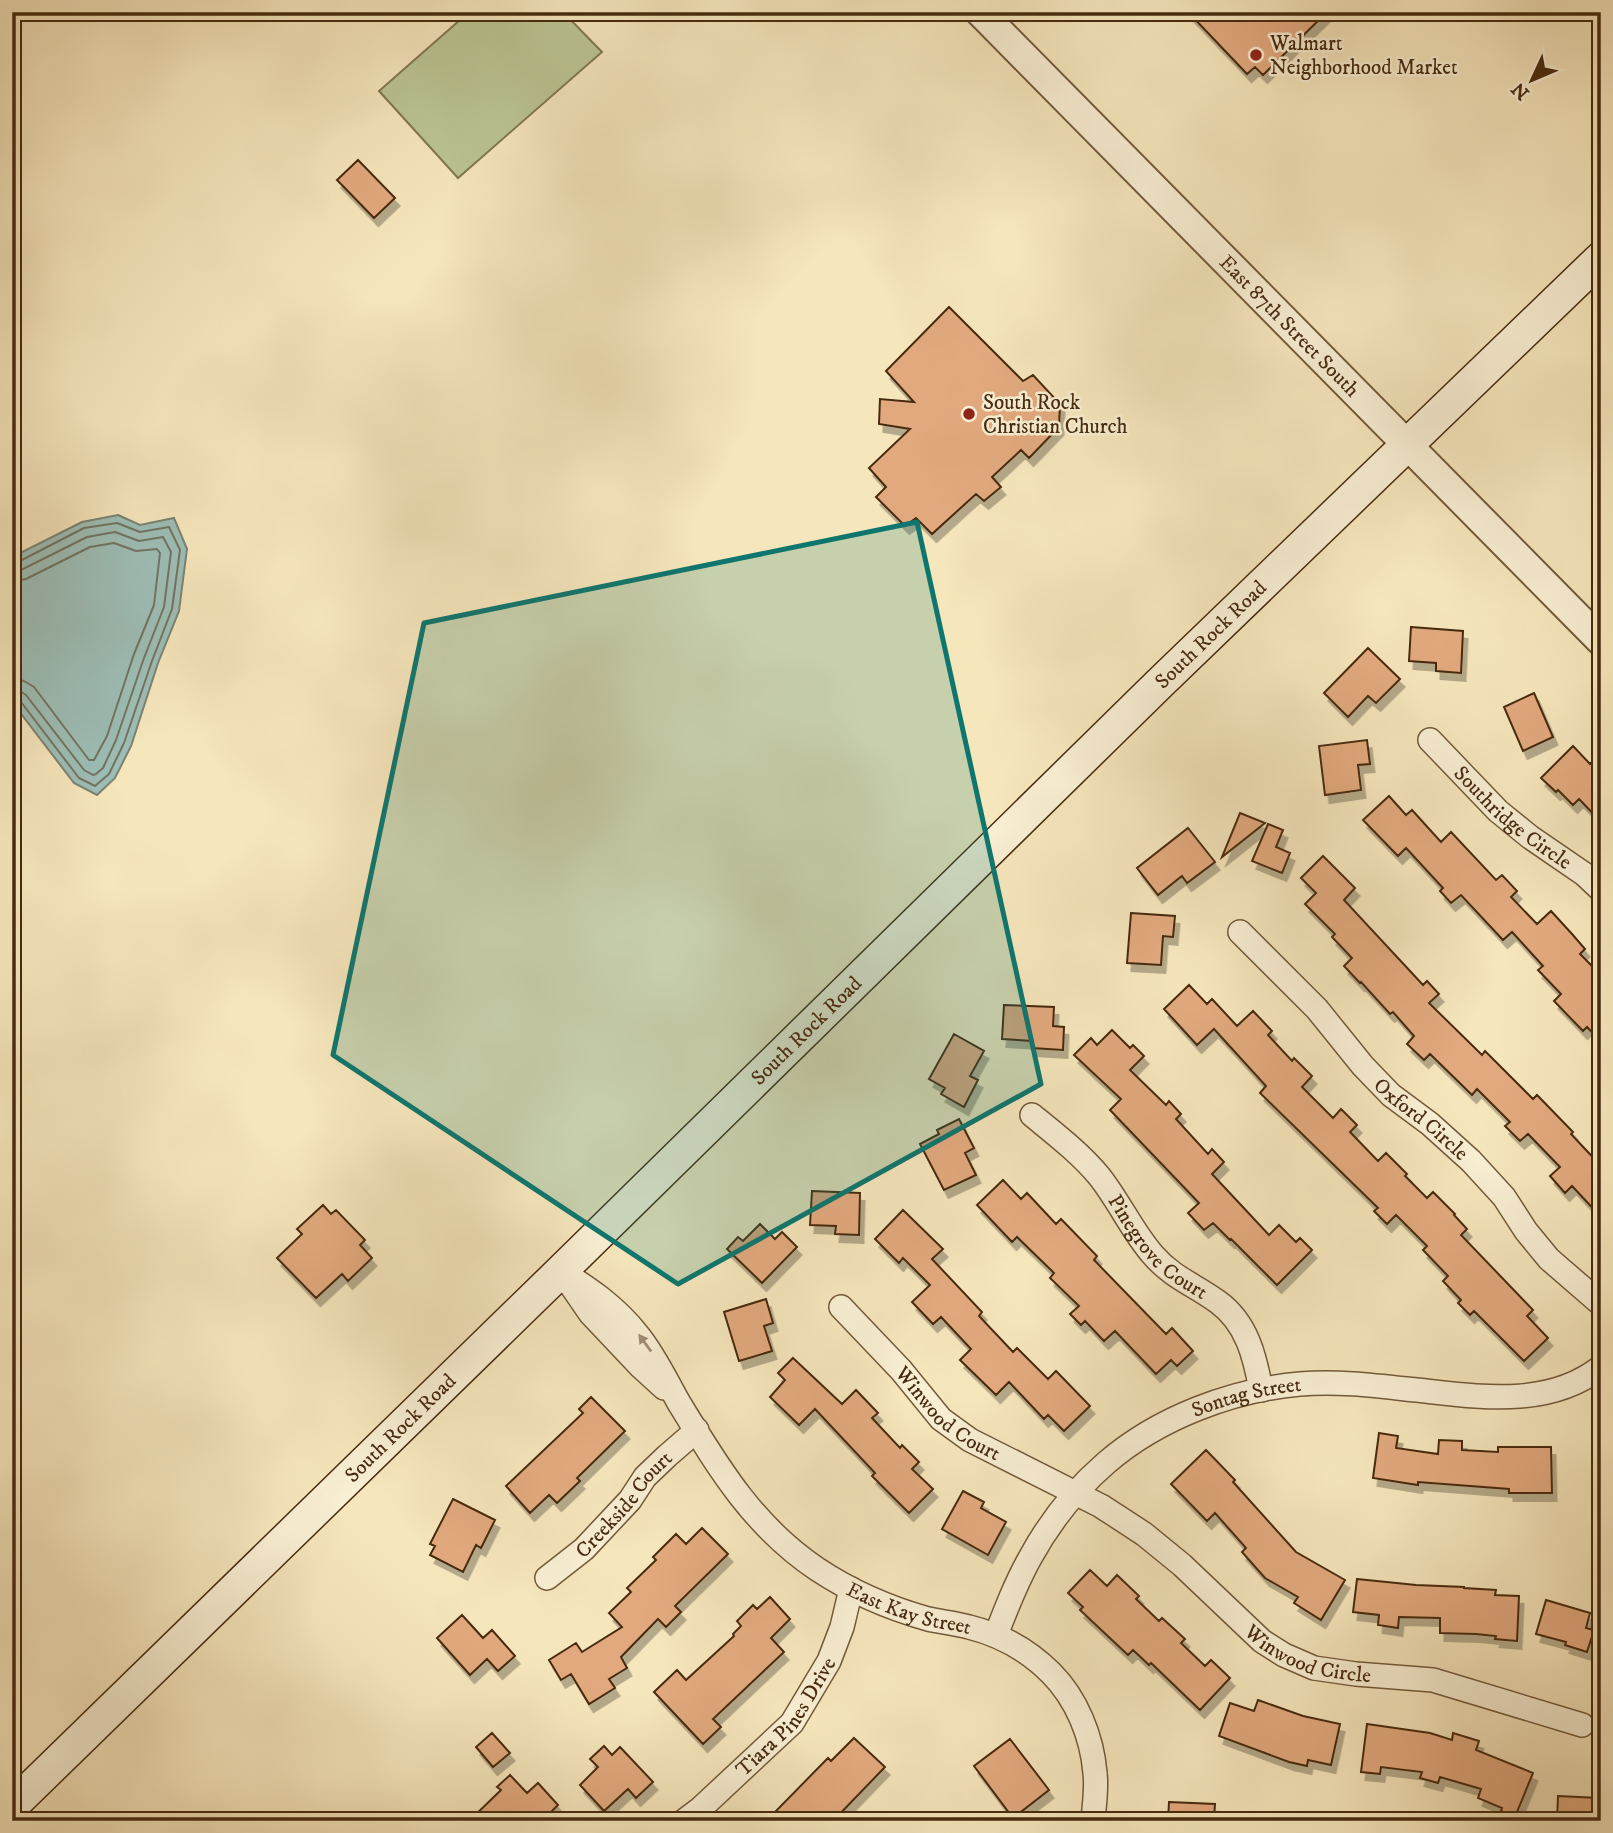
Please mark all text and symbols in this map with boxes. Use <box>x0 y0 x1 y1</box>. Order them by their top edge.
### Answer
place label: Walmart Neighborhood Market <box>1269 31 1458 81</box>
north arrow <box>1498 46 1568 116</box>
marker: Walmart Neighborhood Market <box>1248 47 1264 63</box>
text: N <box>1507 77 1535 104</box>
street label: East 87th Street South <box>1213 250 1365 403</box>
place label: South Rock Christian Church <box>983 390 1128 440</box>
marker: South Rock Christian Church <box>961 406 977 422</box>
street label: South Rock Road <box>1150 575 1273 695</box>
street label: Southridge Circle <box>1448 761 1577 876</box>
street label: South Rock Road <box>746 971 868 1091</box>
street label: Oxford Circle <box>1367 1073 1474 1167</box>
street label: Pinegrove Court <box>1102 1190 1212 1306</box>
one-way arrow <box>637 1335 652 1353</box>
street label: Winwood Court <box>888 1360 1005 1467</box>
street label: South Rock Road <box>340 1368 462 1488</box>
street label: Sontag Street <box>1188 1372 1303 1424</box>
street label: Creekside Court <box>571 1446 678 1565</box>
street label: East Kay Street <box>842 1577 974 1641</box>
street label: Winwood Circle <box>1238 1618 1372 1689</box>
street label: Tiara Pines Drive <box>731 1653 842 1783</box>

